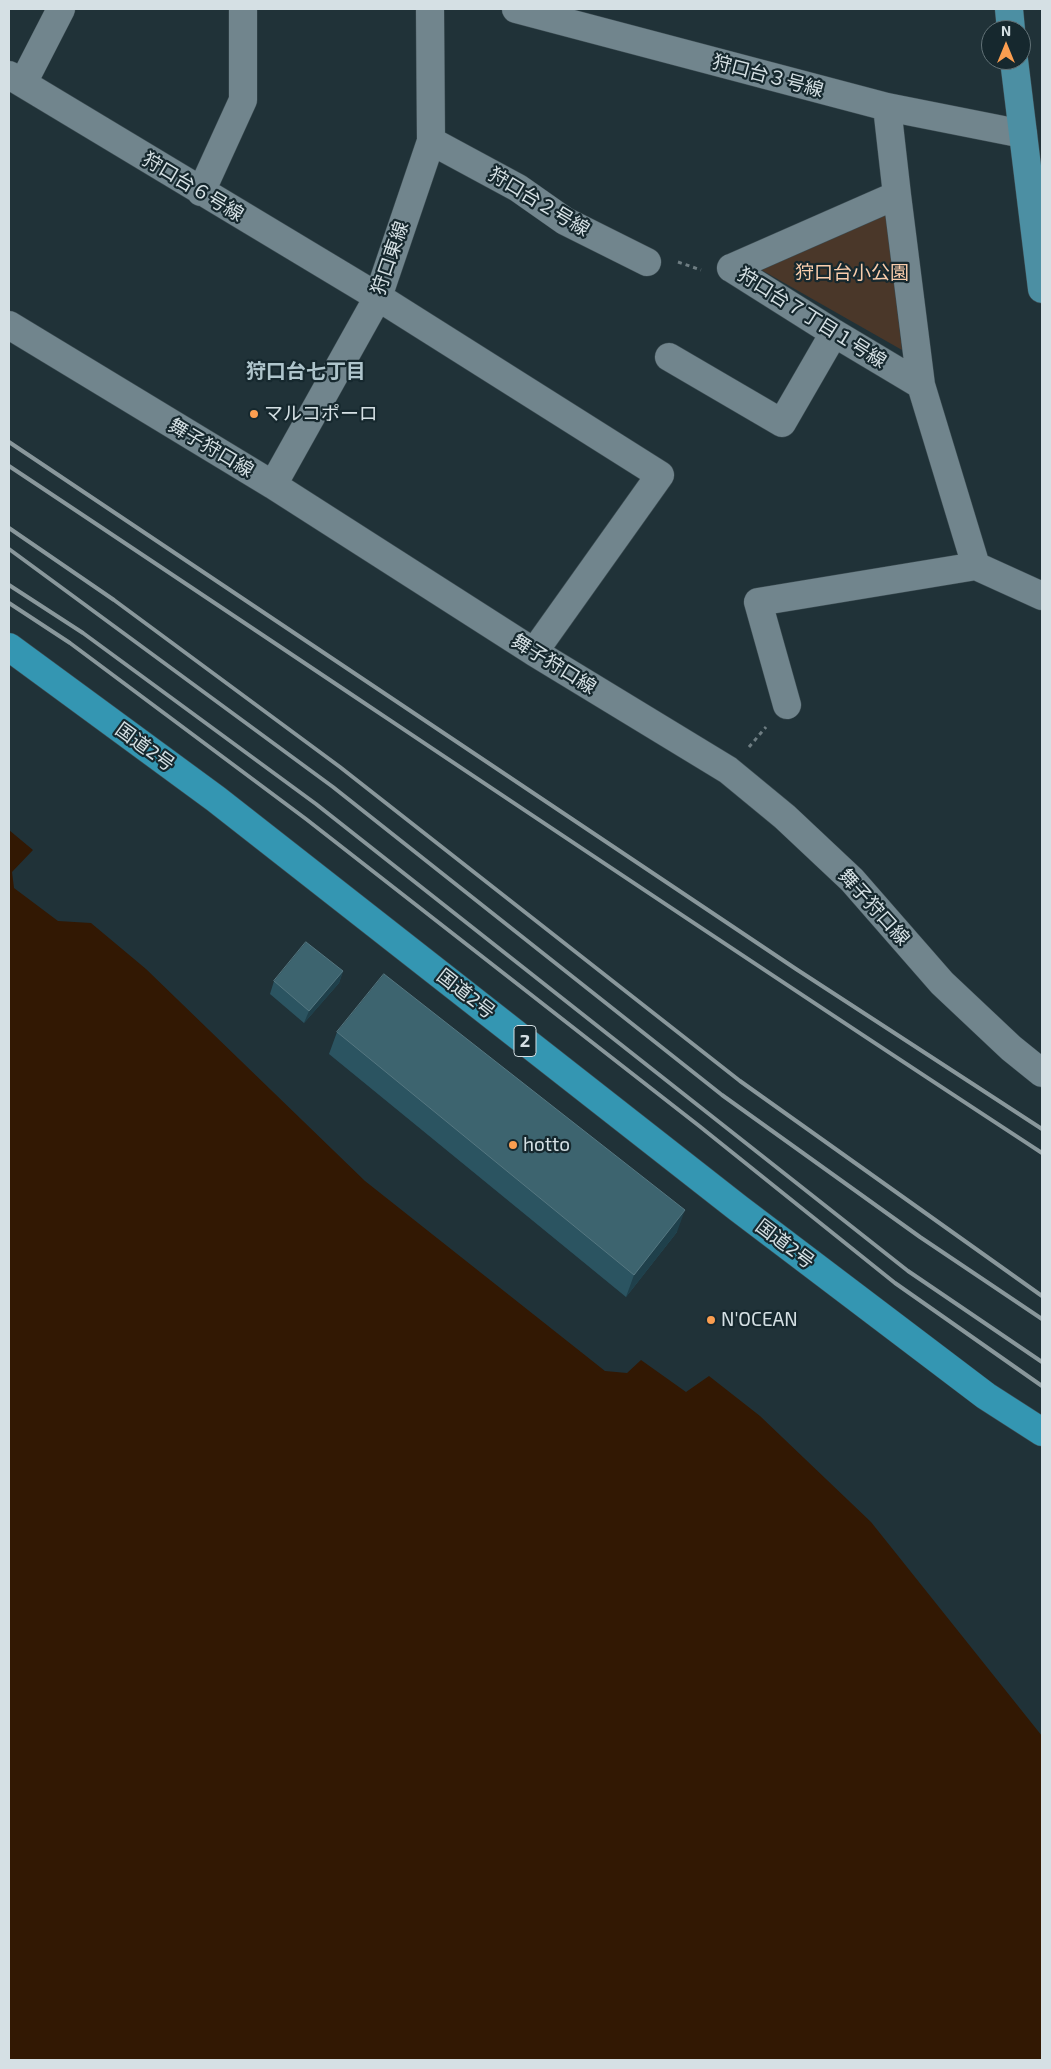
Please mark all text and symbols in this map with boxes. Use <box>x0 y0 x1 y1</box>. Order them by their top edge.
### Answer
north arrow <box>981 20 1031 70</box>
text: N <box>1001 22 1011 39</box>
street label: 狩口台３号線 <box>710 50 826 102</box>
street label: 狩口台６号線 <box>138 148 248 226</box>
street label: 狩口台２号線 <box>484 163 594 241</box>
street label: 狩口東線 <box>367 218 413 298</box>
park label: 狩口台小公園 <box>795 262 909 284</box>
street label: 狩口台７丁目１号線 <box>733 263 891 373</box>
district label: 狩口台七丁目 <box>246 359 366 383</box>
place label: マルコポーロ <box>264 403 378 425</box>
marker: マルコポーロ <box>248 408 260 420</box>
street label: 舞子狩口線 <box>164 414 258 482</box>
street label: 舞子狩口線 <box>508 629 600 699</box>
street label: 国道2号 <box>111 718 179 776</box>
street label: 舞子狩口線 <box>834 864 914 950</box>
street label: 国道2号 <box>432 964 500 1024</box>
road number: 2 <box>514 1026 536 1056</box>
place label: hotto <box>523 1134 570 1156</box>
marker: hotto <box>507 1139 519 1151</box>
street label: 国道2号 <box>751 1215 819 1273</box>
place label: N'OCEAN <box>721 1309 798 1331</box>
marker: N'OCEAN <box>705 1314 717 1326</box>

